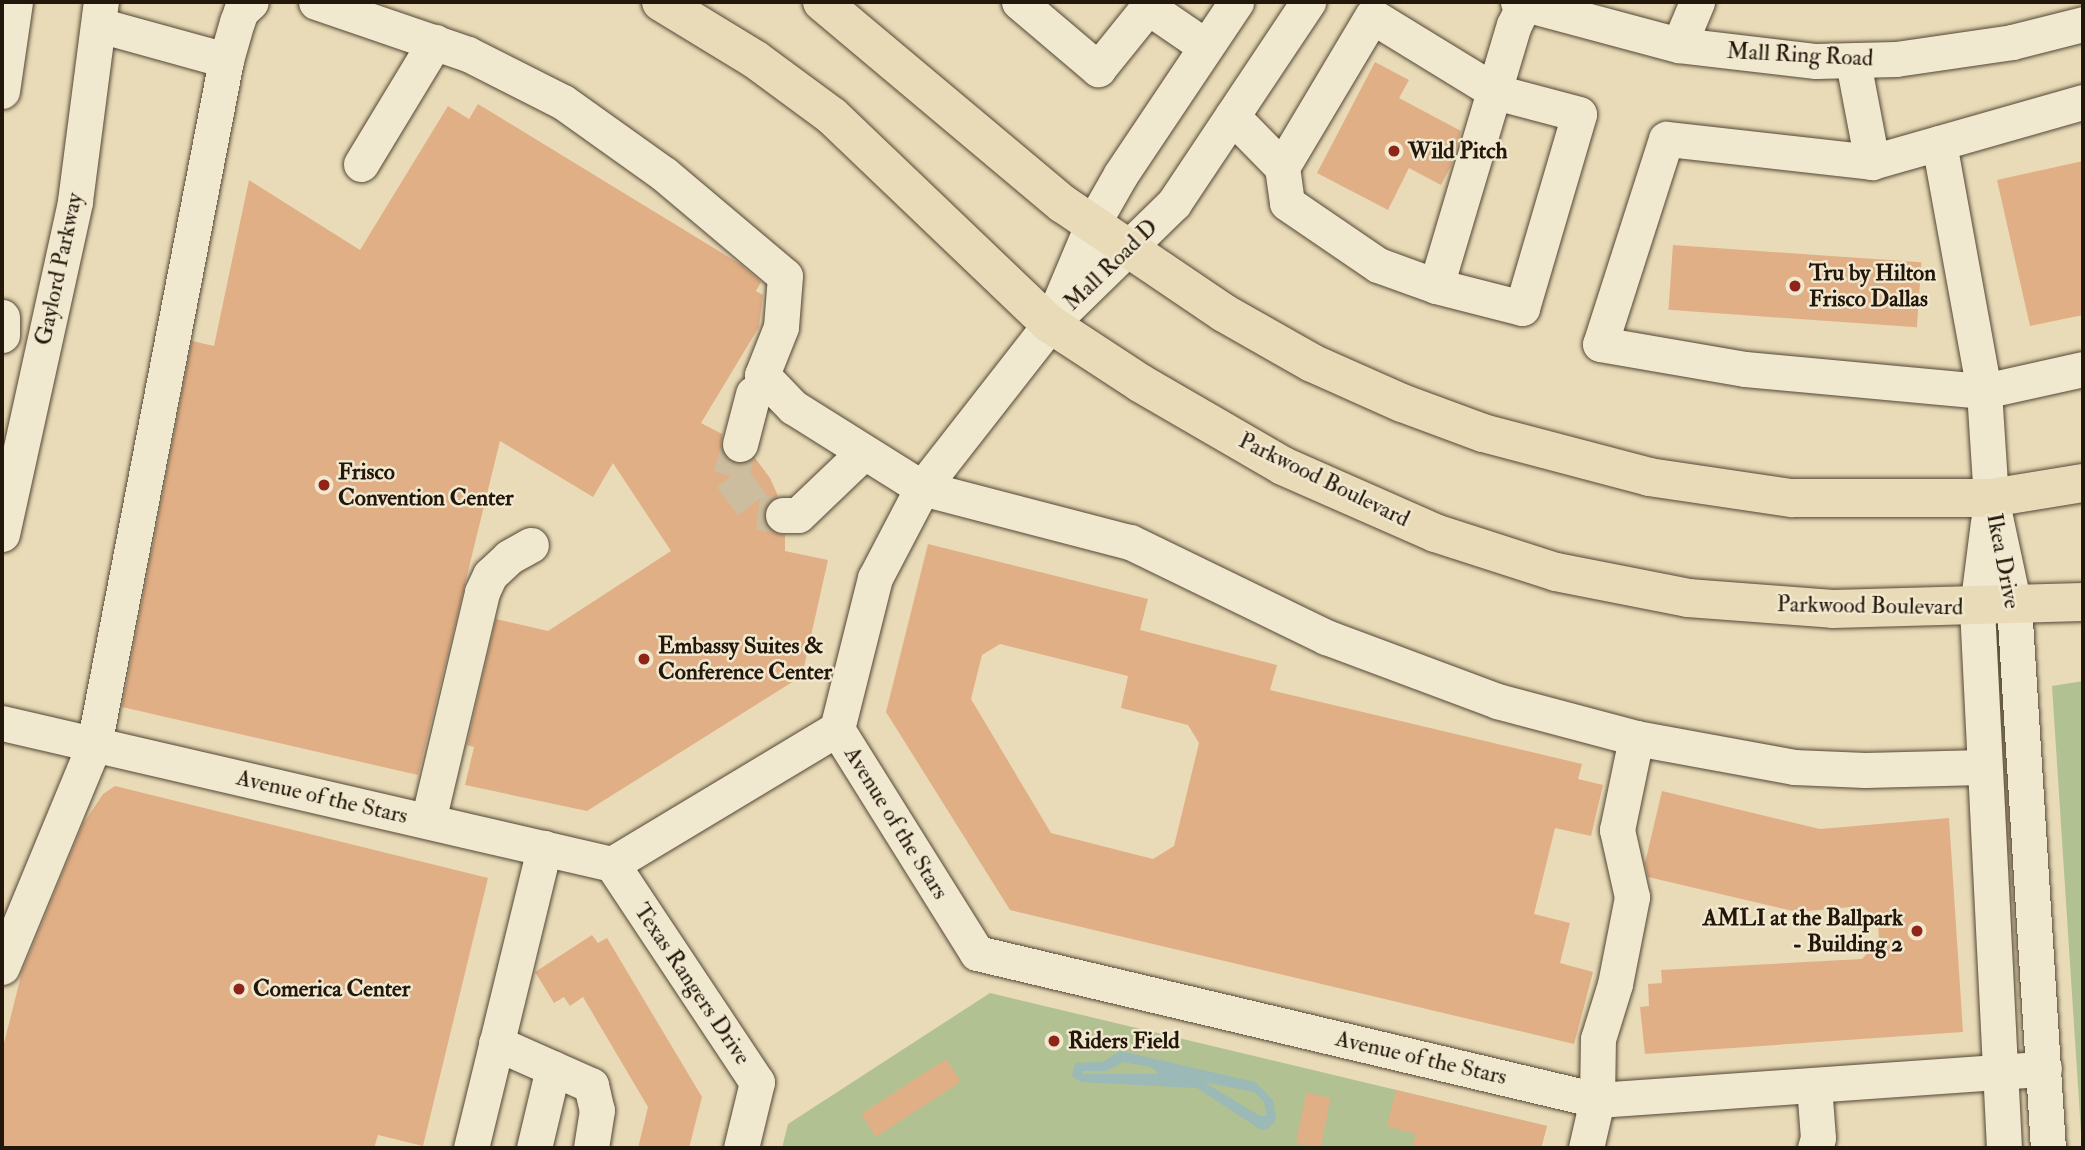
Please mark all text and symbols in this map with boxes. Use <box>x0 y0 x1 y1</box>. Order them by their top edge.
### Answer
street label: Mall Ring Road <box>1726 37 1874 73</box>
place label: Wild Pitch <box>1408 137 1508 165</box>
marker: Wild Pitch <box>1386 143 1402 159</box>
street label: Gaylord Parkway <box>29 190 89 348</box>
street label: Mall Road D <box>1058 213 1164 317</box>
place label: Tru by Hilton Frisco Dallas <box>1809 259 1936 313</box>
marker: Tru by Hilton Frisco Dallas <box>1787 278 1803 294</box>
street label: Parkwood Boulevard <box>1234 427 1414 533</box>
place label: Frisco Convention Center <box>338 458 514 512</box>
marker: Frisco Convention Center <box>316 477 332 493</box>
street label: Ikea Drive <box>1980 511 2026 611</box>
street label: Parkwood Boulevard <box>1777 591 1963 621</box>
place label: Embassy Suites & Conference Center <box>658 632 832 686</box>
marker: Embassy Suites & Conference Center <box>636 651 652 667</box>
street label: Avenue of the Stars <box>838 742 954 904</box>
street label: Avenue of the Stars <box>234 764 410 830</box>
street label: Texas Rangers Drive <box>628 898 756 1070</box>
place label: AMLI at the Ballpark - Building 2 <box>1703 904 1903 958</box>
marker: AMLI at the Ballpark - Building 2 <box>1909 923 1925 939</box>
place label: Comerica Center <box>253 975 410 1003</box>
marker: Comerica Center <box>231 981 247 997</box>
street label: Avenue of the Stars <box>1333 1025 1509 1091</box>
place label: Riders Field <box>1068 1027 1180 1055</box>
marker: Riders Field <box>1046 1033 1062 1049</box>

